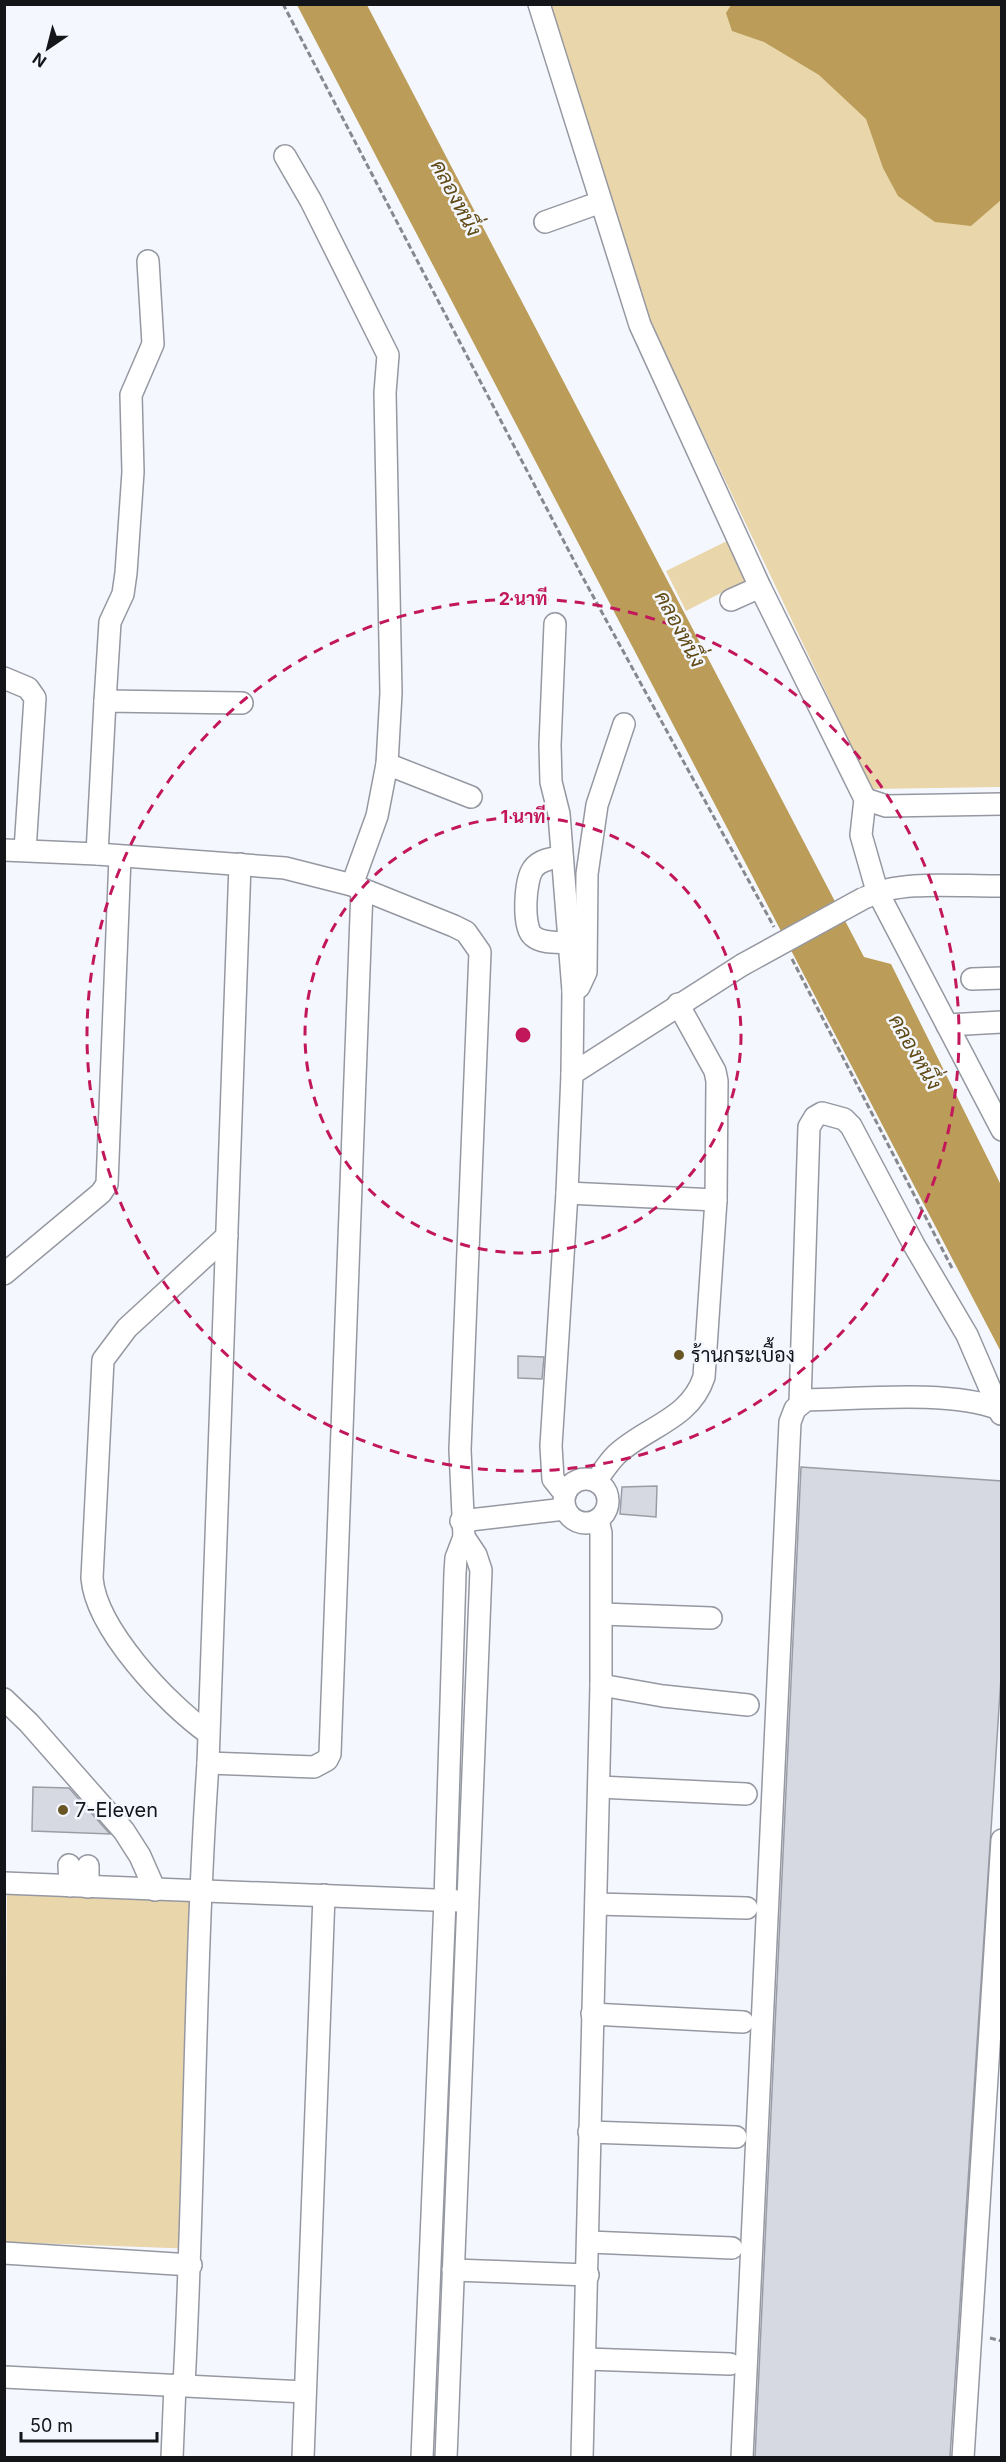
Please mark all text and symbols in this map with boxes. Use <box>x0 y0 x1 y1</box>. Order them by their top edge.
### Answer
north arrow <box>18 18 78 78</box>
text: N <box>29 49 50 72</box>
water label: คลองหนึ่ง <box>426 152 493 240</box>
water label: คลองหนึ่ง <box>650 583 717 671</box>
text: 2 นาที <box>499 586 547 609</box>
text: 1 นาที <box>500 804 546 827</box>
water label: คลองหนึ่ง <box>884 1006 953 1094</box>
centre of rings <box>513 1025 533 1045</box>
place label: ร้านกระเบื้อง <box>691 1337 795 1367</box>
marker: ร้านกระเบื้อง <box>672 1348 686 1362</box>
place label: 7-Eleven <box>75 1798 158 1822</box>
marker: 7-Eleven <box>56 1803 70 1817</box>
scale bar <box>21 2405 158 2443</box>
text: 50 m <box>30 2415 73 2436</box>

